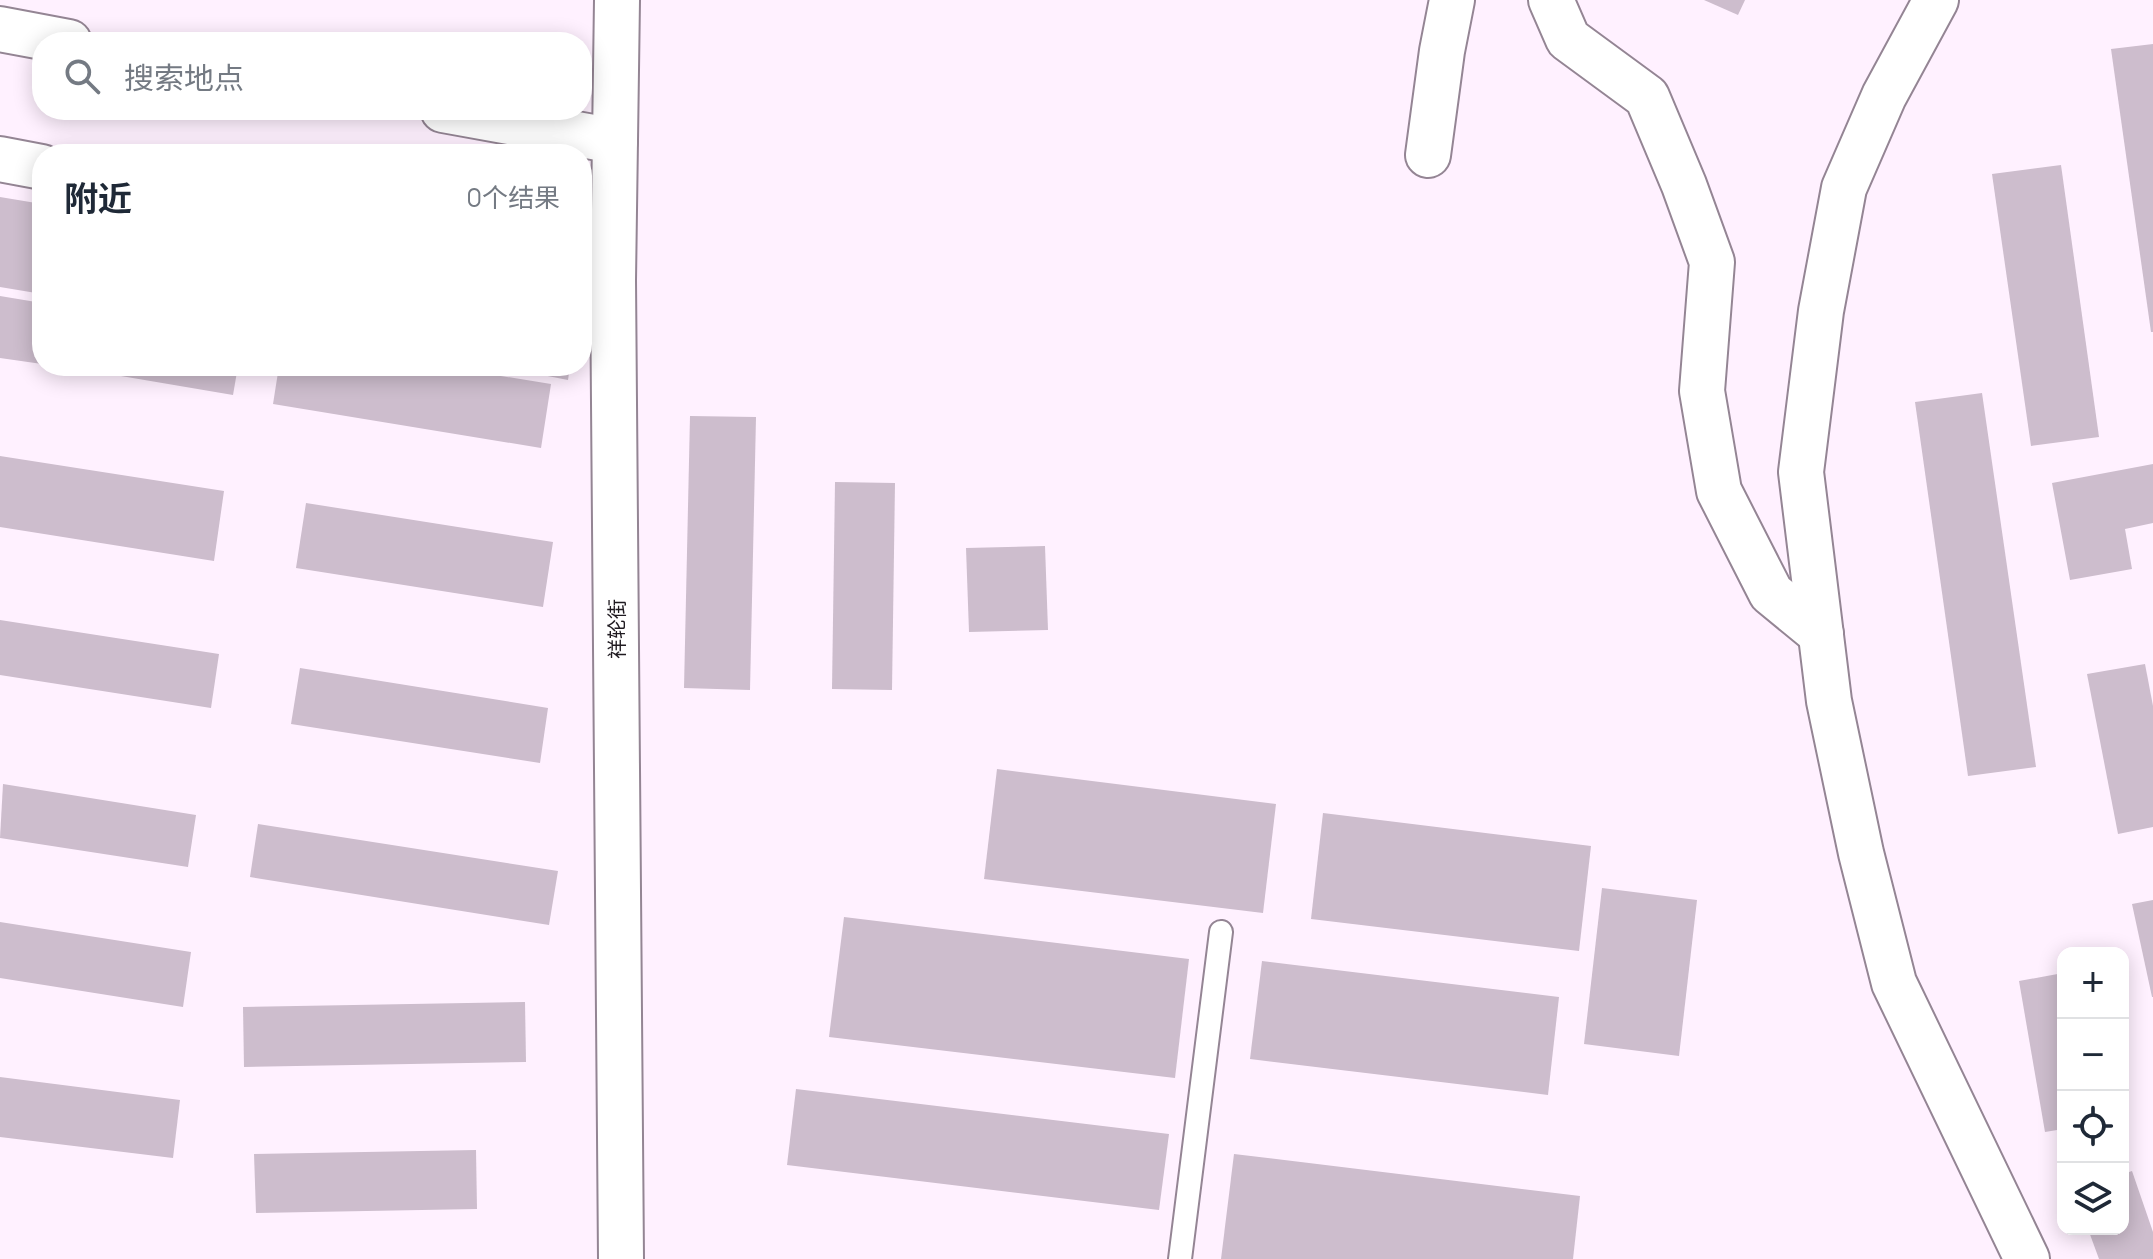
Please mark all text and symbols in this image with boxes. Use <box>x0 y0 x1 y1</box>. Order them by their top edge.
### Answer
search box <box>32 32 592 120</box>
icon: search <box>60 54 104 98</box>
text: 搜索地点 <box>124 57 244 98</box>
text: 附近 <box>64 175 132 221</box>
text: 0个结果 <box>466 179 560 215</box>
street label: 祥轮街 <box>603 599 630 659</box>
map controls <box>2057 947 2129 1235</box>
button: + <box>2057 947 2129 1019</box>
button: − <box>2057 1019 2129 1091</box>
button: locate <box>2057 1091 2129 1163</box>
button: layers <box>2057 1163 2129 1235</box>

